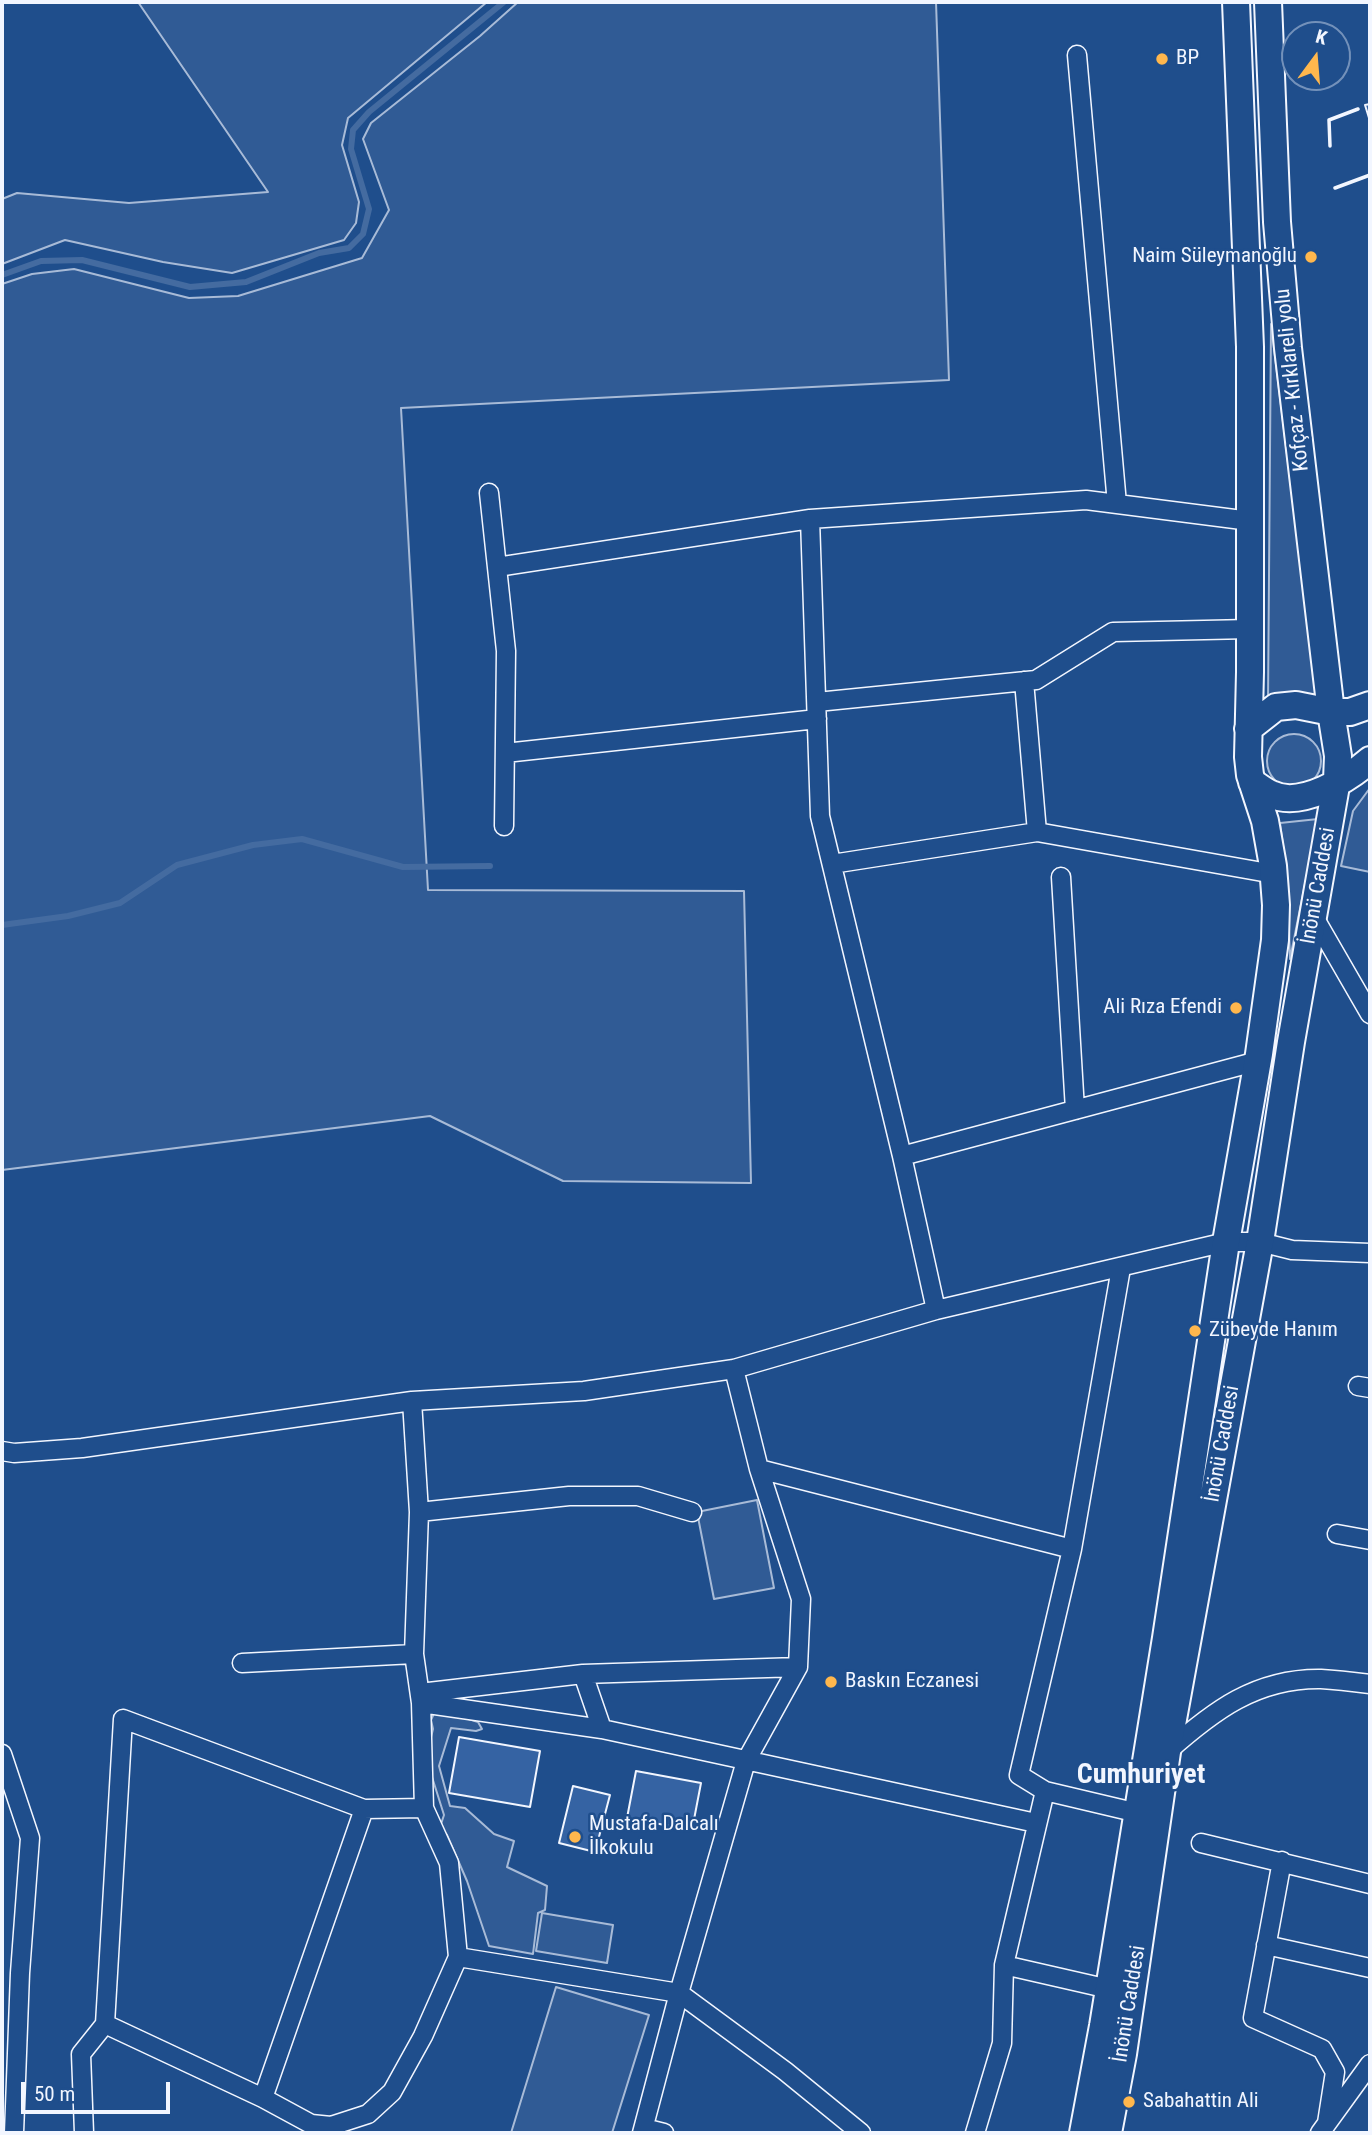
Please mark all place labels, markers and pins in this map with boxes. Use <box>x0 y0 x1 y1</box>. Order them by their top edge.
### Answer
place label: BP <box>1176 46 1199 72</box>
marker: BP <box>1154 51 1170 67</box>
place label: Naim Süleymanoğlu <box>1132 244 1297 270</box>
marker: Naim Süleymanoğlu <box>1303 249 1319 265</box>
place label: Ali Rıza Efendi <box>1103 995 1222 1021</box>
marker: Ali Rıza Efendi <box>1228 1000 1244 1016</box>
place label: Zübeyde Hanım <box>1209 1318 1338 1344</box>
marker: Zübeyde Hanım <box>1187 1323 1203 1339</box>
place label: Baskın Eczanesi <box>845 1669 979 1695</box>
marker: Baskın Eczanesi <box>823 1674 839 1690</box>
place label: Mustafa Dalcalı İlkokulu <box>589 1812 719 1862</box>
marker: Mustafa Dalcalı İlkokulu <box>567 1829 583 1845</box>
place label: Sabahattin Ali <box>1143 2089 1259 2115</box>
marker: Sabahattin Ali <box>1121 2094 1137 2110</box>

